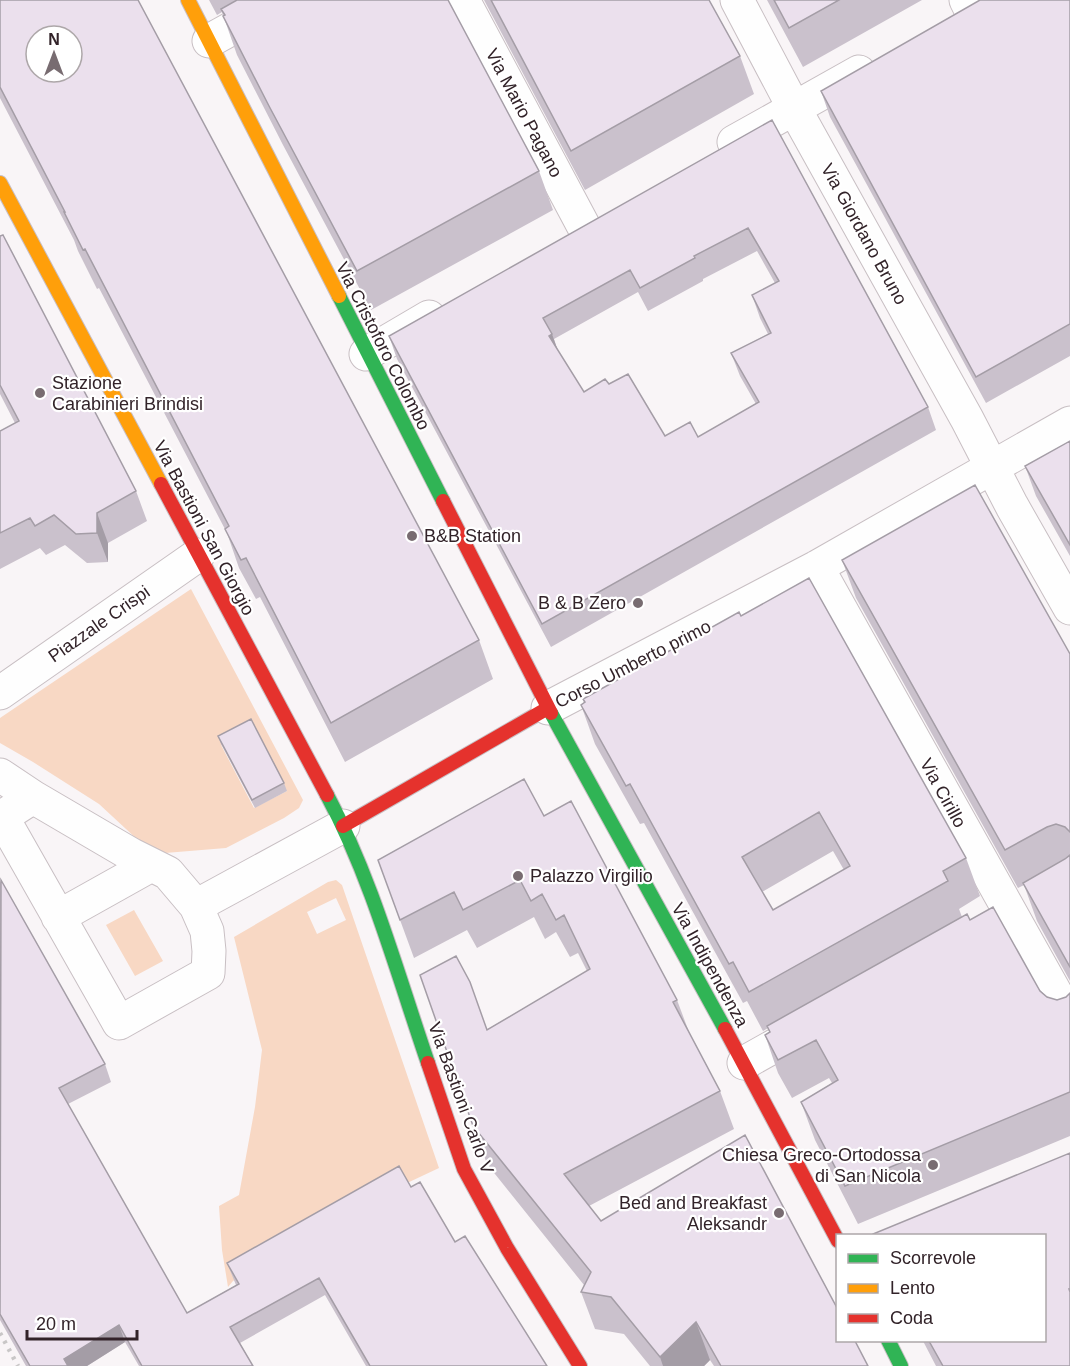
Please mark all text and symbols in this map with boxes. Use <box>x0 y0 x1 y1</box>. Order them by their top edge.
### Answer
north arrow <box>24 24 84 84</box>
text: N <box>48 31 60 48</box>
street label: Via Mario Pagano <box>482 45 566 181</box>
street label: Via Giordano Bruno <box>817 160 911 308</box>
street label: Via Cristoforo Colombo <box>332 259 434 433</box>
place label: Stazione Carabinieri Brindisi <box>52 373 203 414</box>
marker: Stazione Carabinieri Brindisi <box>33 386 47 400</box>
street label: Via Bastioni San Giorgio <box>149 437 259 619</box>
place label: B&B Station <box>424 526 521 546</box>
marker: B&B Station <box>405 529 419 543</box>
street label: Piazzale Crispi <box>45 582 153 666</box>
place label: B & B Zero <box>538 593 626 613</box>
marker: B & B Zero <box>631 596 645 610</box>
street label: Corso Umberto primo <box>552 616 714 712</box>
street label: Via Cirillo <box>916 755 970 831</box>
place label: Palazzo Virgilio <box>530 866 653 886</box>
marker: Palazzo Virgilio <box>511 869 525 883</box>
street label: Via Indipendenza <box>668 899 753 1031</box>
street label: Via Bastioni Carlo V <box>424 1020 498 1176</box>
place label: Chiesa Greco-Ortodossa di San Nicola <box>722 1145 922 1186</box>
marker: Chiesa Greco-Ortodossa di San Nicola <box>926 1158 940 1172</box>
place label: Bed and Breakfast Aleksandr <box>619 1193 767 1234</box>
marker: Bed and Breakfast Aleksandr <box>772 1206 786 1220</box>
legend <box>836 1234 1046 1342</box>
text: Scorrevole <box>890 1248 976 1268</box>
text: Lento <box>890 1278 935 1298</box>
scale bar <box>27 1303 136 1341</box>
text: Coda <box>890 1308 934 1328</box>
text: 20 m <box>36 1314 76 1334</box>

